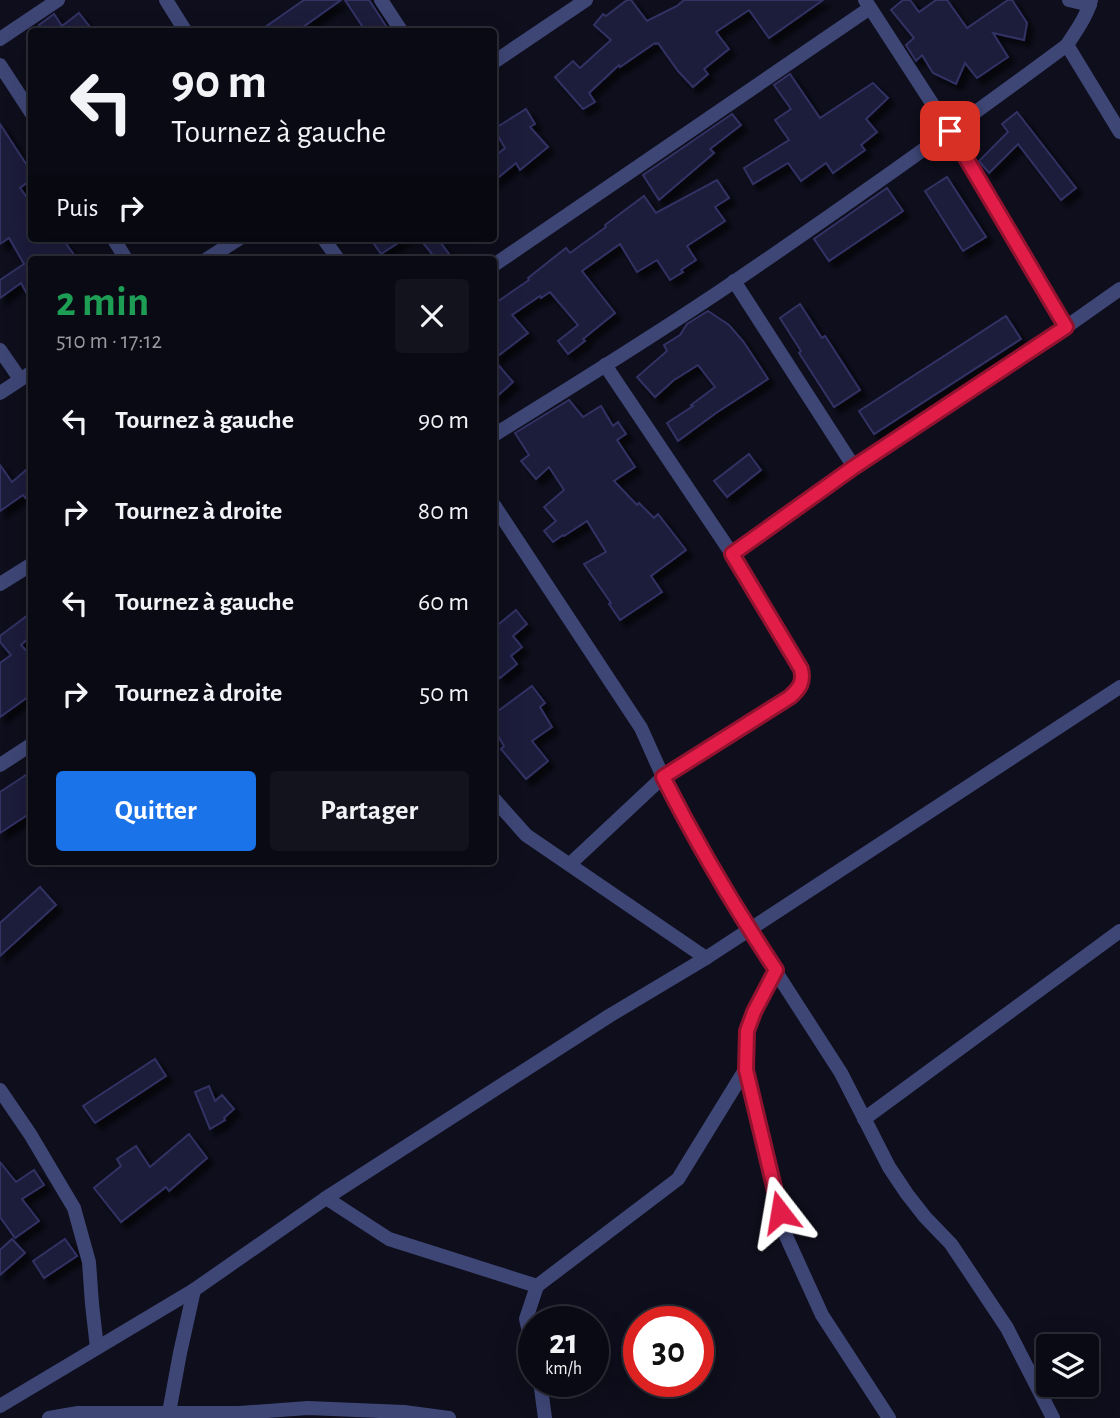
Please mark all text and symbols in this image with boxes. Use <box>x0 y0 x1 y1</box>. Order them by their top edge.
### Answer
icon: left <box>56 56 147 147</box>
text: 90 m <box>171 58 267 107</box>
pin <box>920 101 980 161</box>
icon: arrive <box>931 112 969 150</box>
text: Tournez à gauche <box>171 116 386 148</box>
icon: right <box>112 189 150 227</box>
text: Puis <box>56 195 98 221</box>
button: close <box>395 279 469 353</box>
text: 2 min <box>56 281 149 323</box>
text: 510 m · 17:12 <box>56 330 162 353</box>
icon: left <box>56 402 94 440</box>
text: Tournez à gauche <box>115 407 294 433</box>
text: 90 m <box>418 407 469 433</box>
icon: right <box>56 493 94 531</box>
text: Tournez à droite <box>115 498 282 524</box>
text: 80 m <box>418 498 469 524</box>
icon: left <box>56 584 94 622</box>
text: Tournez à gauche <box>115 589 294 615</box>
text: 60 m <box>418 589 469 615</box>
icon: right <box>56 675 94 713</box>
text: Tournez à droite <box>115 680 282 706</box>
text: 50 m <box>419 680 469 706</box>
button: Quitter <box>56 771 256 851</box>
button: Partager <box>270 771 469 851</box>
position arrow <box>743 1175 817 1249</box>
speed limit sign: 30 <box>623 1306 714 1397</box>
text: 21 <box>549 1325 578 1360</box>
map controls <box>1036 1334 1099 1397</box>
button: layers <box>1036 1334 1099 1397</box>
text: km/h <box>545 1360 582 1378</box>

